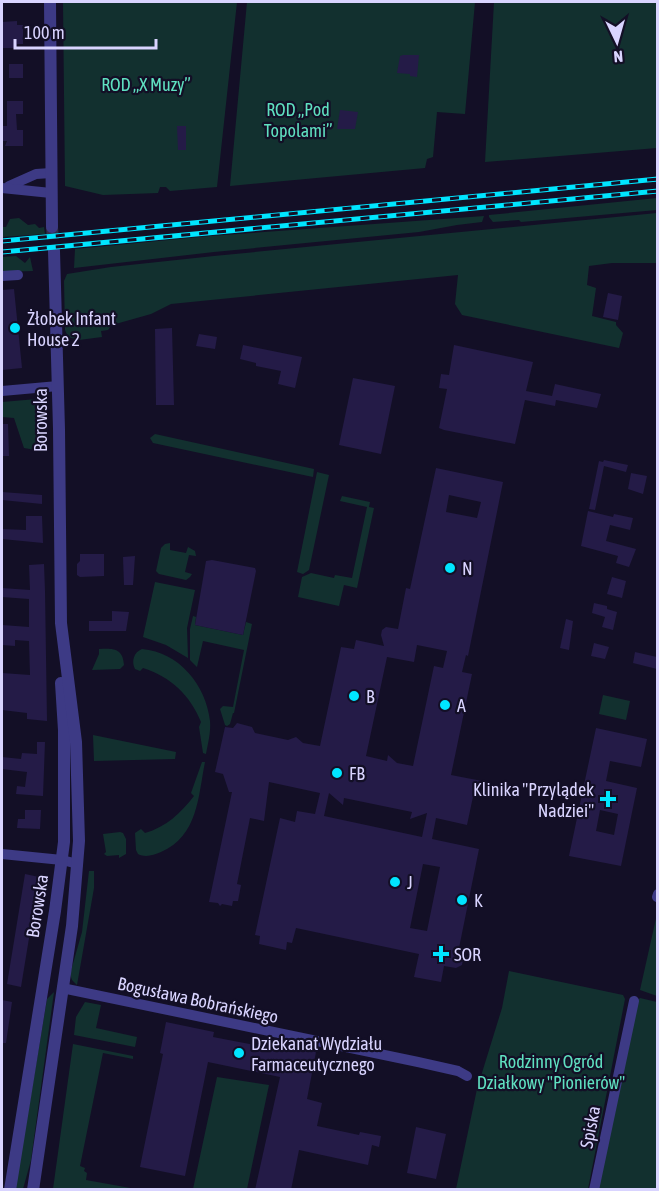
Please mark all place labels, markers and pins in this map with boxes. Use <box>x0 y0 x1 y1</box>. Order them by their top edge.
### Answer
place label: Żłobek Infant House 2 <box>27 308 116 350</box>
marker: Żłobek Infant House 2 <box>8 321 22 335</box>
place label: N <box>462 558 473 579</box>
marker: N <box>443 561 457 575</box>
place label: B <box>366 686 375 707</box>
marker: B <box>347 689 361 703</box>
place label: A <box>457 695 466 716</box>
marker: A <box>438 698 452 712</box>
place label: FB <box>349 763 365 784</box>
marker: FB <box>330 766 344 780</box>
place label: Klinika "Przylądek Nadziei" <box>473 779 594 821</box>
marker: Klinika "Przylądek Nadziei" <box>599 790 617 808</box>
place label: J <box>407 872 413 893</box>
marker: J <box>388 875 402 889</box>
place label: K <box>474 890 483 911</box>
marker: K <box>455 893 469 907</box>
place label: SOR <box>454 944 481 965</box>
marker: SOR <box>432 945 450 963</box>
place label: Dziekanat Wydziału Farmaceutycznego <box>251 1033 382 1075</box>
marker: Dziekanat Wydziału Farmaceutycznego <box>232 1046 246 1060</box>

